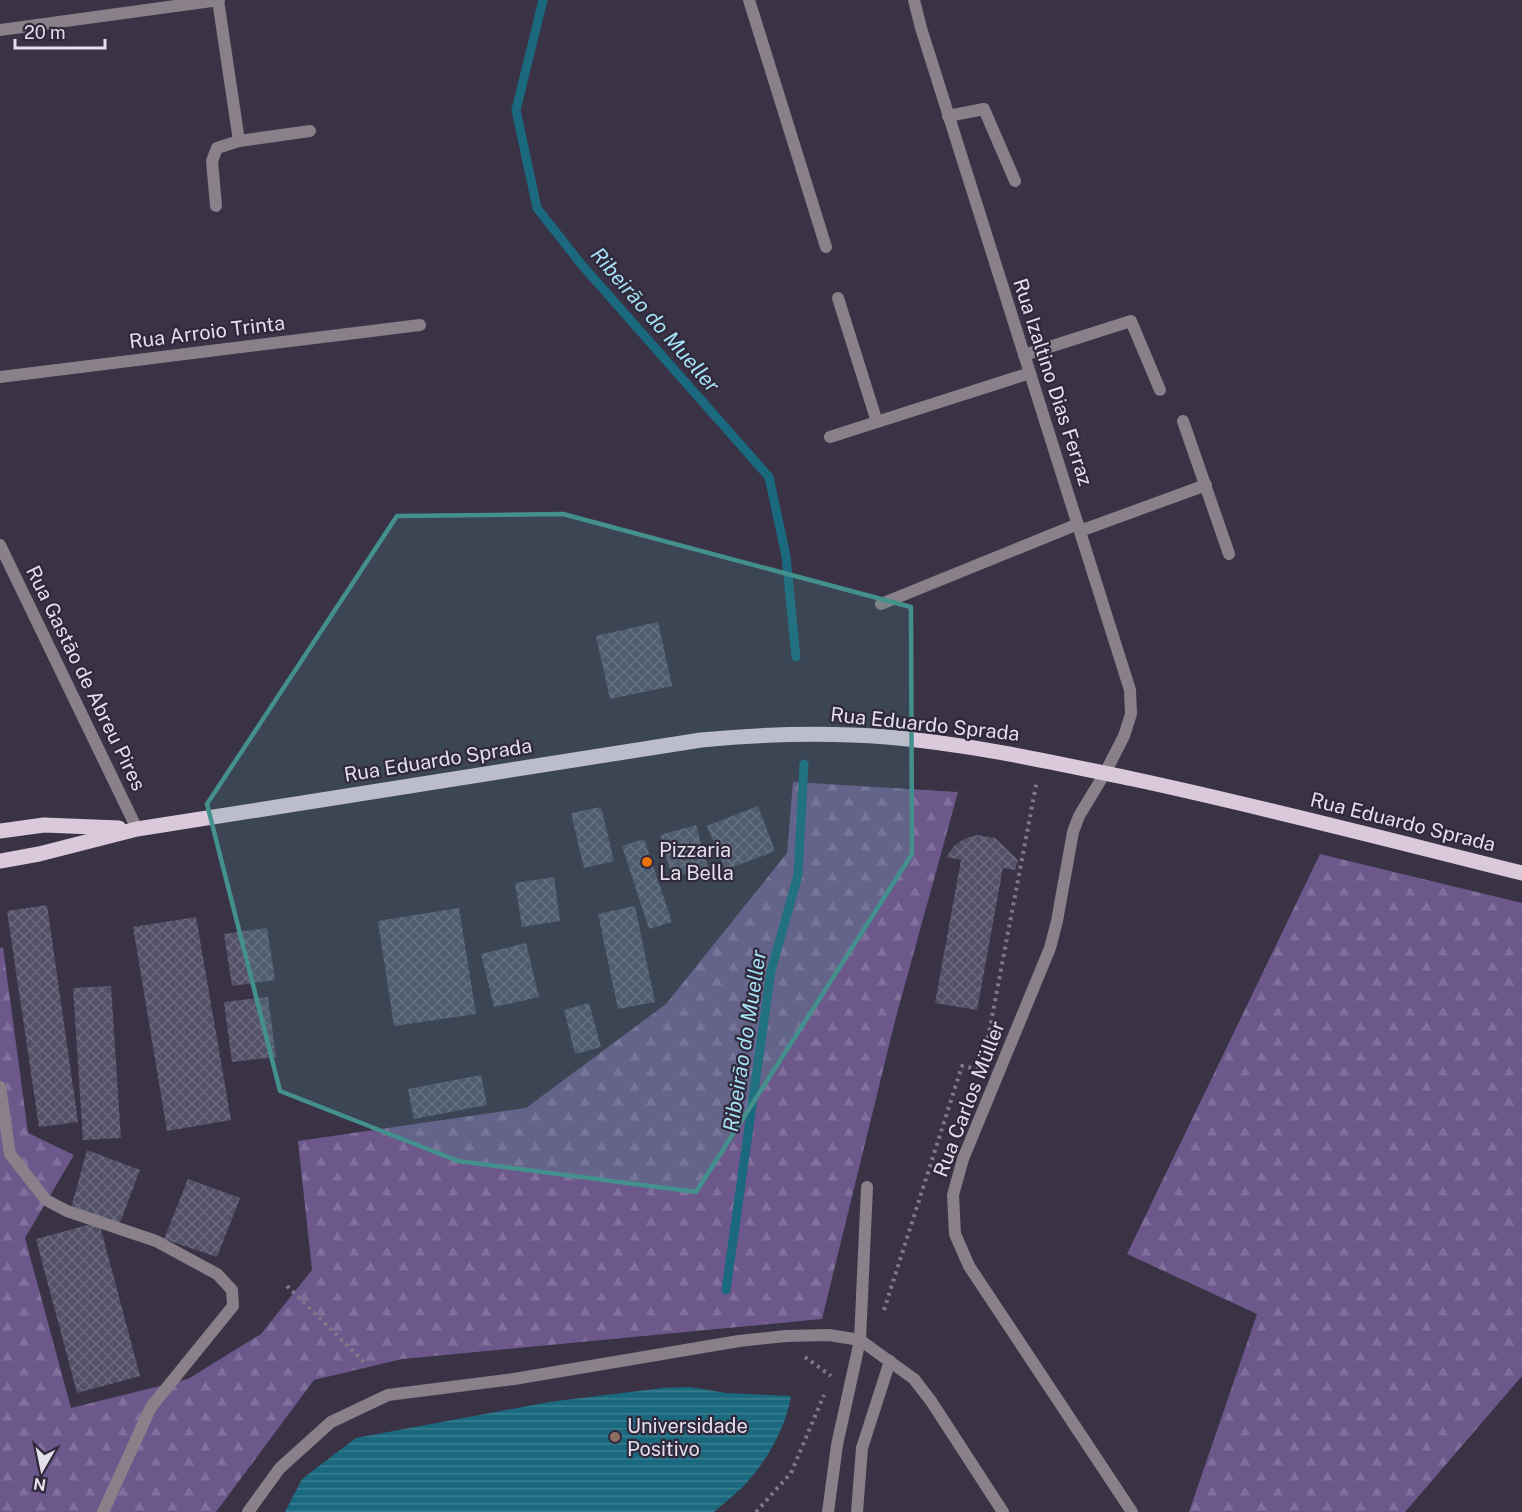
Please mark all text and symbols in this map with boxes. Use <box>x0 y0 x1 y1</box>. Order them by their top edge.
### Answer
scale bar <box>15 12 105 50</box>
text: 20 m <box>24 22 66 43</box>
water label: Ribeirão do Mueller <box>586 242 726 398</box>
street label: Rua Izaltino Dias Ferraz <box>1008 275 1098 489</box>
street label: Rua Arroio Trinta <box>128 311 286 353</box>
street label: Rua Gastão de Abreu Pires <box>21 562 151 794</box>
street label: Rua Eduardo Sprada <box>829 702 1021 746</box>
street label: Rua Eduardo Sprada <box>342 733 534 787</box>
street label: Rua Eduardo Sprada <box>1308 787 1498 857</box>
place label: Pizzaria La Bella <box>659 838 734 885</box>
marker: Pizzaria La Bella <box>640 855 654 869</box>
water label: Ribeirão do Mueller <box>718 947 771 1134</box>
street label: Rua Carlos Müller <box>928 1017 1010 1180</box>
place label: Universidade Positivo <box>627 1414 748 1461</box>
marker: Universidade Positivo <box>608 1430 622 1444</box>
north arrow <box>12 1440 72 1500</box>
text: N <box>32 1474 47 1495</box>

